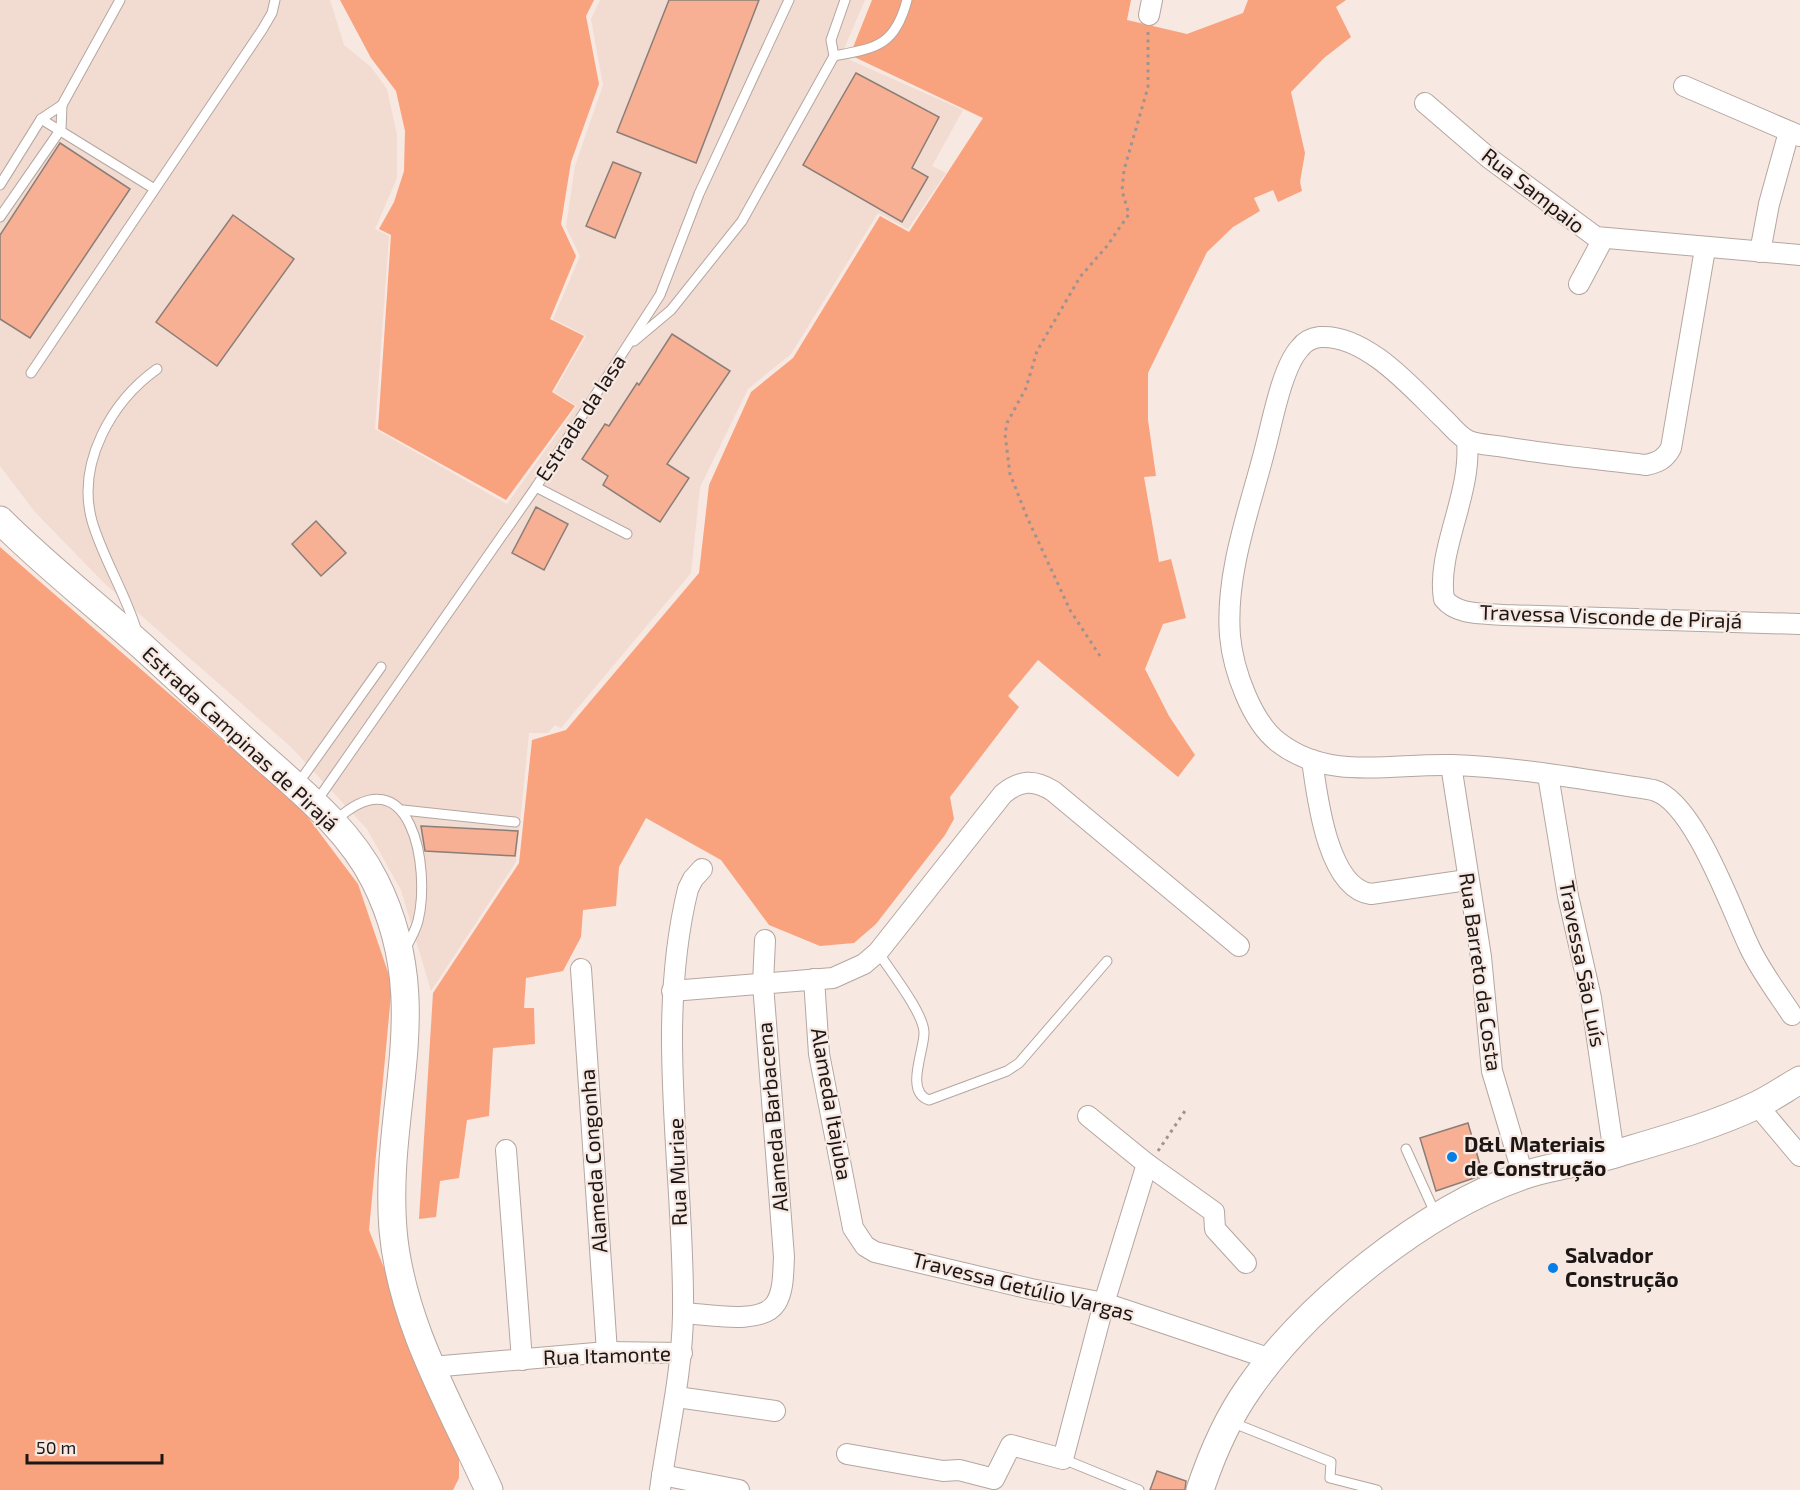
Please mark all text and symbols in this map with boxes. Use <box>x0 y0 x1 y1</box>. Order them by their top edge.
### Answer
street label: Rua Sampaio <box>1477 142 1590 238</box>
street label: Estrada da Iasa <box>529 349 630 485</box>
street label: Travessa Visconde de Pirajá <box>1479 598 1743 634</box>
street label: Estrada Campinas de Pirajá <box>137 640 344 836</box>
street label: Rua Barreto da Costa <box>1455 871 1508 1073</box>
street label: Travessa São Luís <box>1555 879 1612 1049</box>
street label: Alameda Barbacena <box>751 1021 792 1213</box>
street label: Alameda Itajuba <box>806 1025 858 1182</box>
street label: Alameda Congonha <box>574 1068 611 1254</box>
street label: Rua Muriae <box>662 1118 691 1226</box>
place label: D&L Materiais de Construção <box>1464 1131 1607 1182</box>
marker: D&L Materiais de Construção <box>1445 1150 1459 1164</box>
place label: Salvador Construção <box>1565 1242 1679 1293</box>
street label: Travessa Getúlio Vargas <box>910 1246 1137 1325</box>
marker: Salvador Construção <box>1546 1261 1560 1275</box>
street label: Rua Itamonte <box>543 1340 671 1369</box>
scale bar <box>27 1427 162 1465</box>
text: 50 m <box>36 1436 76 1458</box>

